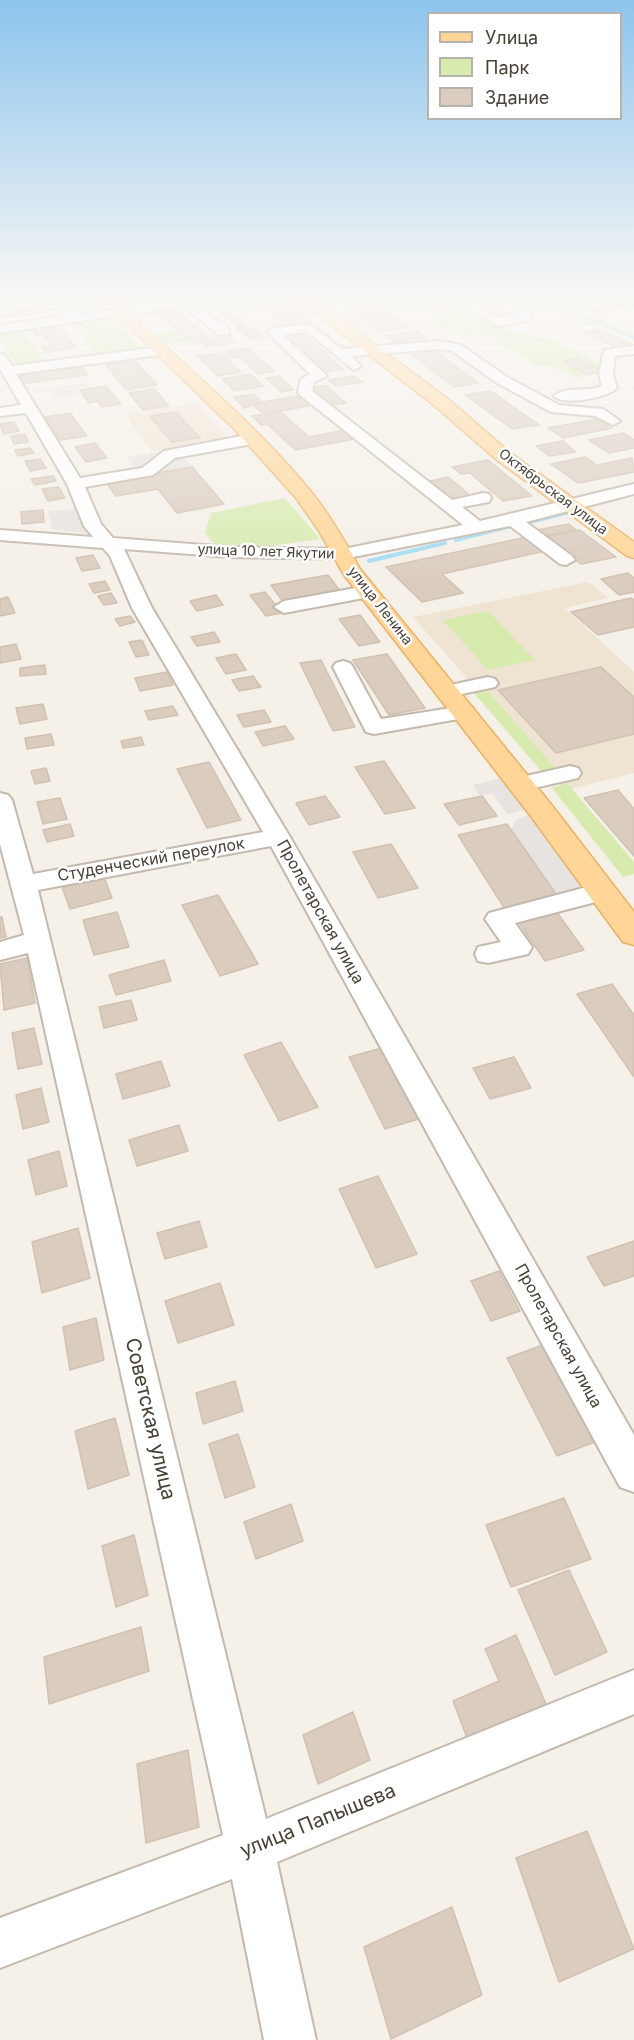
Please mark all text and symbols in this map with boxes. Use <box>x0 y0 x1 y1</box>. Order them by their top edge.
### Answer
legend <box>427 12 622 120</box>
text: Улица <box>485 27 538 48</box>
text: Парк <box>485 57 529 78</box>
text: Здание <box>485 87 549 108</box>
street label: Октябрьская улица <box>495 446 611 538</box>
street label: улица 10 лет Якутии <box>197 541 335 563</box>
street label: улица Ленина <box>344 563 416 649</box>
street label: Студенческий переулок <box>56 834 246 886</box>
street label: Пролетарская улица <box>272 837 368 987</box>
street label: Пролетарская улица <box>510 1261 606 1411</box>
street label: Советская улица <box>120 1336 180 1502</box>
street label: улица Папышева <box>237 1779 399 1863</box>

